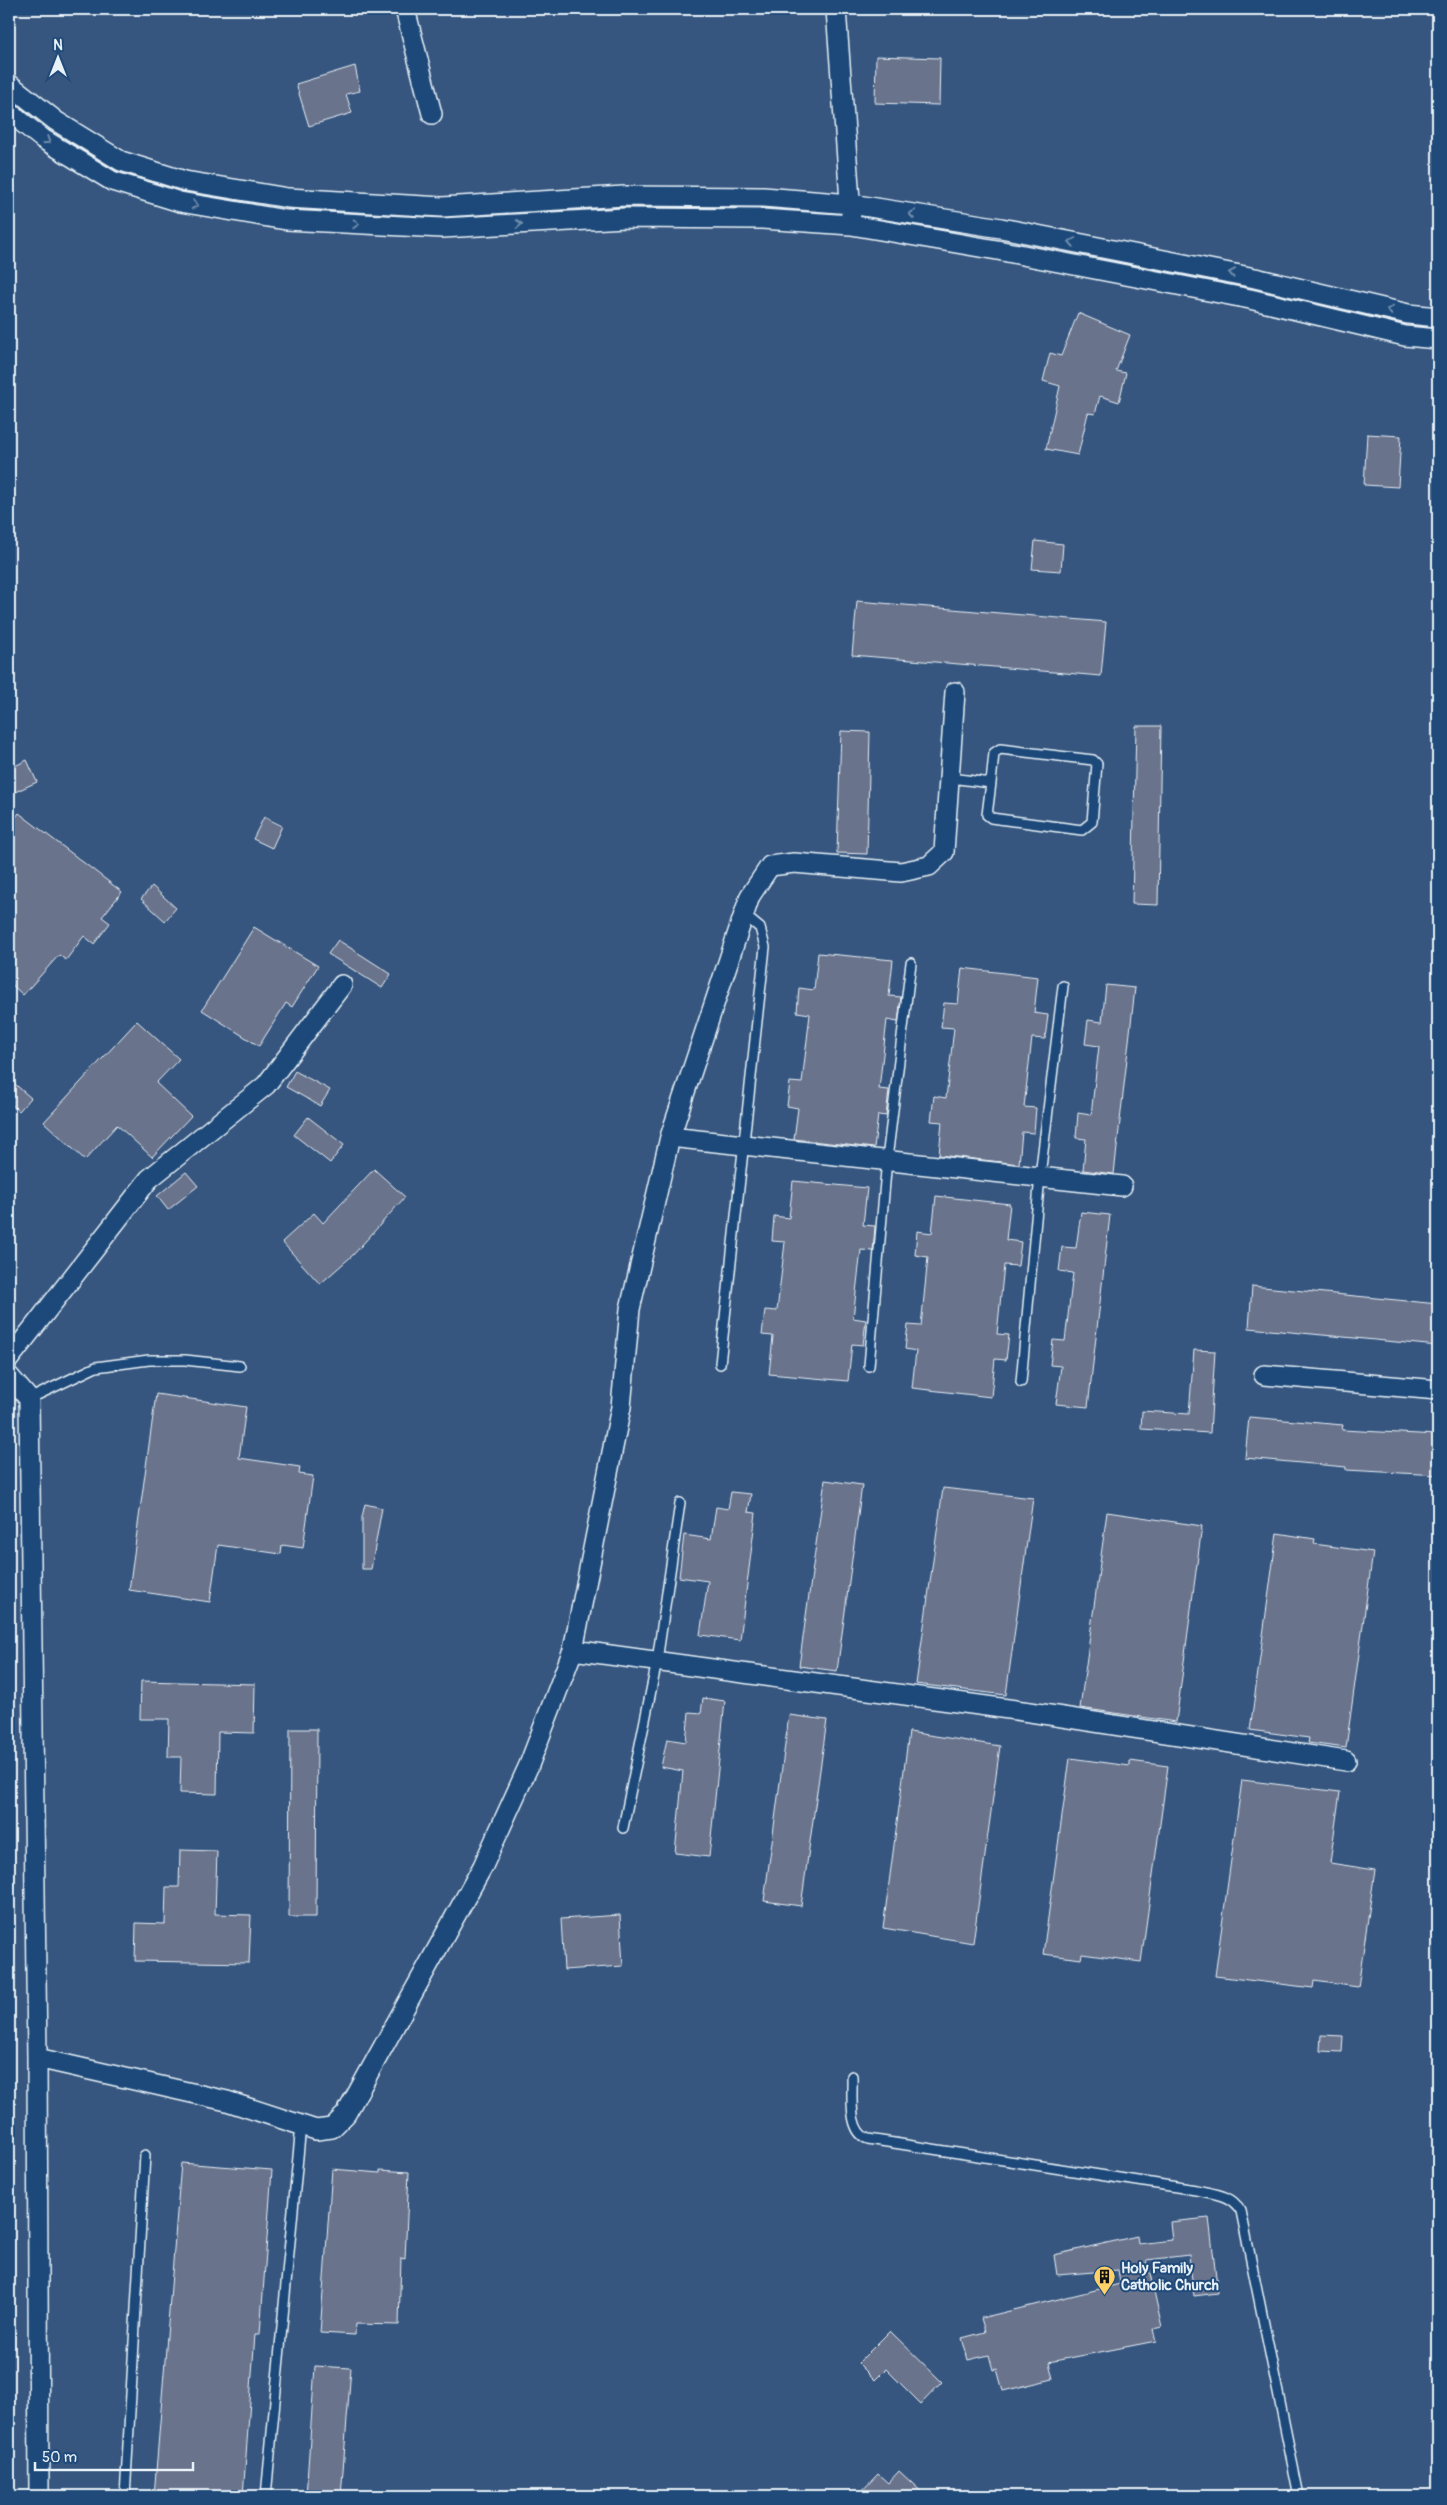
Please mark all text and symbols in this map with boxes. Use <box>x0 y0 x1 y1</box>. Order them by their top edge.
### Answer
north arrow <box>32 32 82 82</box>
text: N <box>53 37 63 54</box>
one-way arrow <box>42 135 51 145</box>
one-way arrow <box>191 199 200 209</box>
one-way arrow <box>908 209 917 219</box>
one-way arrow <box>353 218 361 229</box>
one-way arrow <box>515 218 523 229</box>
one-way arrow <box>1068 238 1077 248</box>
one-way arrow <box>1227 269 1236 279</box>
one-way arrow <box>1386 305 1395 316</box>
place label: Holy Family Catholic Church <box>1121 2259 1219 2295</box>
building icon: Holy Family Catholic Church <box>1093 2265 1117 2296</box>
scale bar <box>35 2440 192 2472</box>
text: 50 m <box>42 2448 77 2467</box>

